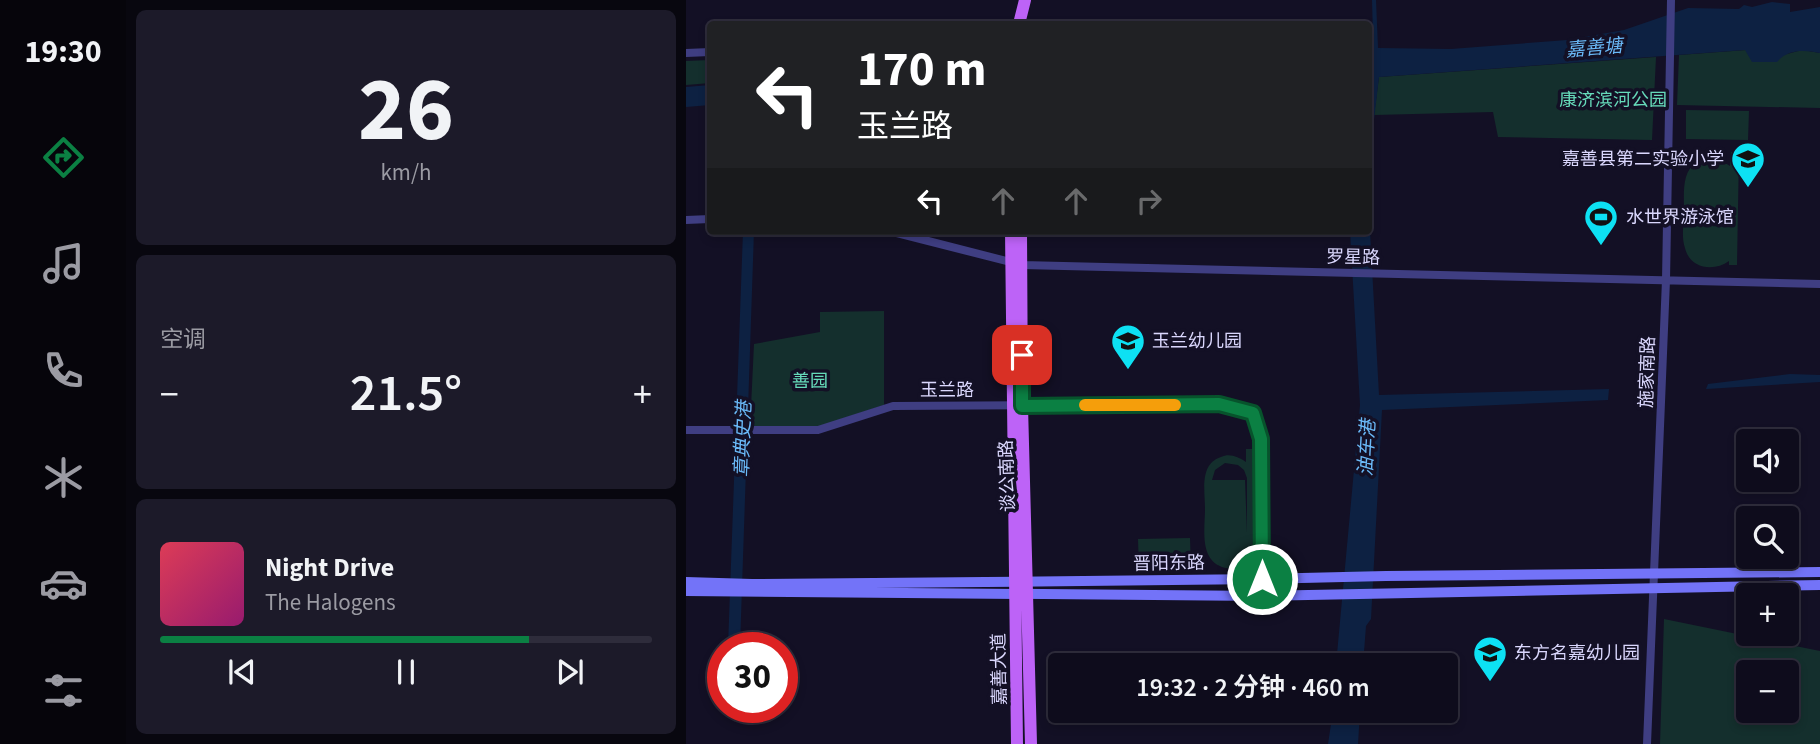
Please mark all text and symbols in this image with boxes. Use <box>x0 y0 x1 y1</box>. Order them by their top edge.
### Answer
text: 19:30 <box>24 29 102 75</box>
water label: 嘉善塘 <box>1565 32 1627 64</box>
text: 170 m <box>857 35 986 105</box>
text: 26 <box>358 46 454 175</box>
icon: left <box>742 49 833 140</box>
park label: 康济滨河公园 <box>1559 88 1667 113</box>
text: 玉兰路 <box>857 104 953 150</box>
icon: directions <box>39 133 88 182</box>
school or university icon: 嘉善县第二实验小学 <box>1729 140 1767 189</box>
place label: 嘉善县第二实验小学 <box>1562 147 1724 172</box>
text: km/h <box>380 156 432 189</box>
icon: left <box>911 182 949 220</box>
icon: ahead <box>984 182 1022 220</box>
icon: ahead <box>1057 182 1095 220</box>
icon: right <box>1130 182 1168 220</box>
sports icon: 水世界游泳馆 <box>1582 198 1620 247</box>
place label: 水世界游泳馆 <box>1626 205 1734 230</box>
icon: music <box>39 239 88 288</box>
street label: 罗星路 <box>1326 245 1380 270</box>
school or university icon: 玉兰幼儿园 <box>1109 322 1147 371</box>
text: 空调 <box>160 323 206 356</box>
pin <box>992 325 1052 385</box>
place label: 玉兰幼儿园 <box>1152 329 1242 354</box>
icon: arrive <box>1003 336 1041 374</box>
street label: 施家南路 <box>1634 336 1661 408</box>
icon: phone <box>39 346 88 395</box>
text: 21.5° <box>350 357 462 431</box>
text: − <box>160 368 179 422</box>
text: + <box>633 368 652 422</box>
park label: 善园 <box>792 369 828 394</box>
street label: 玉兰路 <box>920 378 974 403</box>
water label: 章典史港 <box>729 398 758 478</box>
water label: 油车港 <box>1353 416 1383 477</box>
map controls <box>1736 429 1799 723</box>
button: sound <box>1736 429 1799 492</box>
street label: 谈公南路 <box>994 440 1021 512</box>
icon: climate <box>39 453 88 502</box>
button: search <box>1736 506 1799 569</box>
position arrow <box>1225 542 1299 616</box>
text: Night Drive <box>265 549 394 586</box>
street label: 晋阳东路 <box>1133 550 1205 577</box>
icon: car <box>39 559 88 608</box>
button: + <box>1736 583 1799 646</box>
text: The Halogens <box>265 586 396 619</box>
speed limit sign: 30 <box>707 632 798 723</box>
street label: 嘉善大道 <box>986 633 1013 705</box>
school or university icon: 东方名嘉幼儿园 <box>1471 634 1509 683</box>
place label: 东方名嘉幼儿园 <box>1514 641 1640 666</box>
icon: previous <box>223 653 261 691</box>
icon: pause <box>387 653 425 691</box>
icon: next <box>551 653 589 691</box>
button: − <box>1736 660 1799 723</box>
icon: filters <box>39 666 88 715</box>
text: 19:32 · 2 分钟 · 460 m <box>1136 669 1370 706</box>

